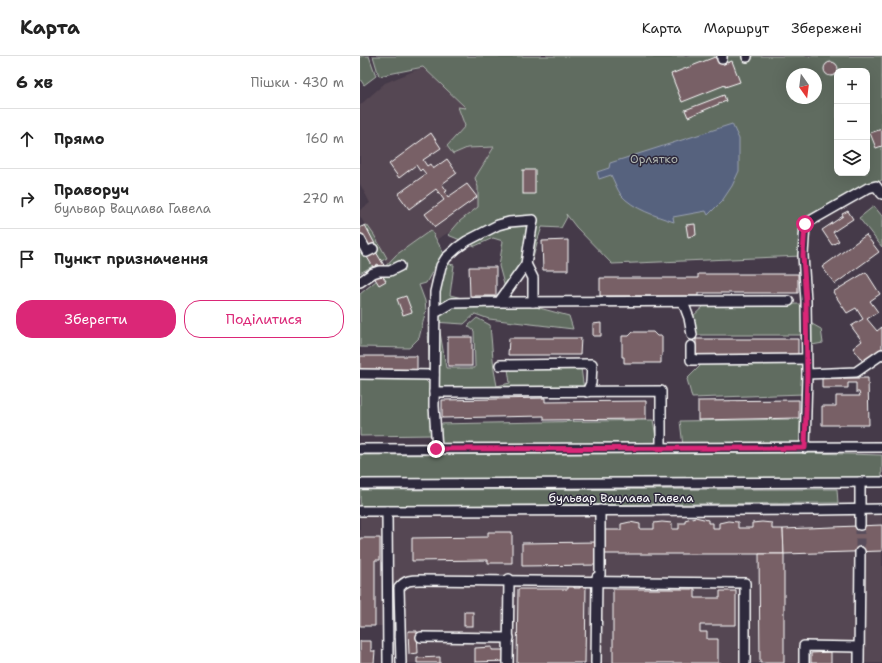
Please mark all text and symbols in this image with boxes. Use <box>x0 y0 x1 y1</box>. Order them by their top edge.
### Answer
text: Карта <box>20 15 80 40</box>
text: Карта <box>642 19 682 37</box>
text: Маршрут <box>704 19 769 37</box>
text: Збережені <box>791 19 862 37</box>
north arrow <box>786 68 822 104</box>
map controls <box>834 68 870 176</box>
button: + <box>834 68 870 104</box>
text: 6 хв <box>16 71 53 93</box>
text: Пішки · 430 m <box>251 74 344 91</box>
button: − <box>834 104 870 140</box>
icon: ahead <box>16 128 38 150</box>
text: Прямо <box>54 129 104 149</box>
text: 160 m <box>306 130 344 147</box>
button: layers <box>834 140 870 176</box>
park label: Орлятко <box>630 151 678 167</box>
text: Праворуч <box>54 180 129 200</box>
icon: right <box>16 188 38 210</box>
text: 270 m <box>302 190 344 207</box>
text: бульвар Вацлава Гавела <box>54 200 211 217</box>
route start <box>796 215 814 233</box>
icon: arrive <box>16 248 38 270</box>
text: Пункт призначення <box>54 249 209 269</box>
button: Зберегти <box>16 300 176 338</box>
button: Поділитися <box>184 300 344 338</box>
route end <box>427 440 445 458</box>
street label: бульвар Вацлава Гавела <box>549 490 694 506</box>

